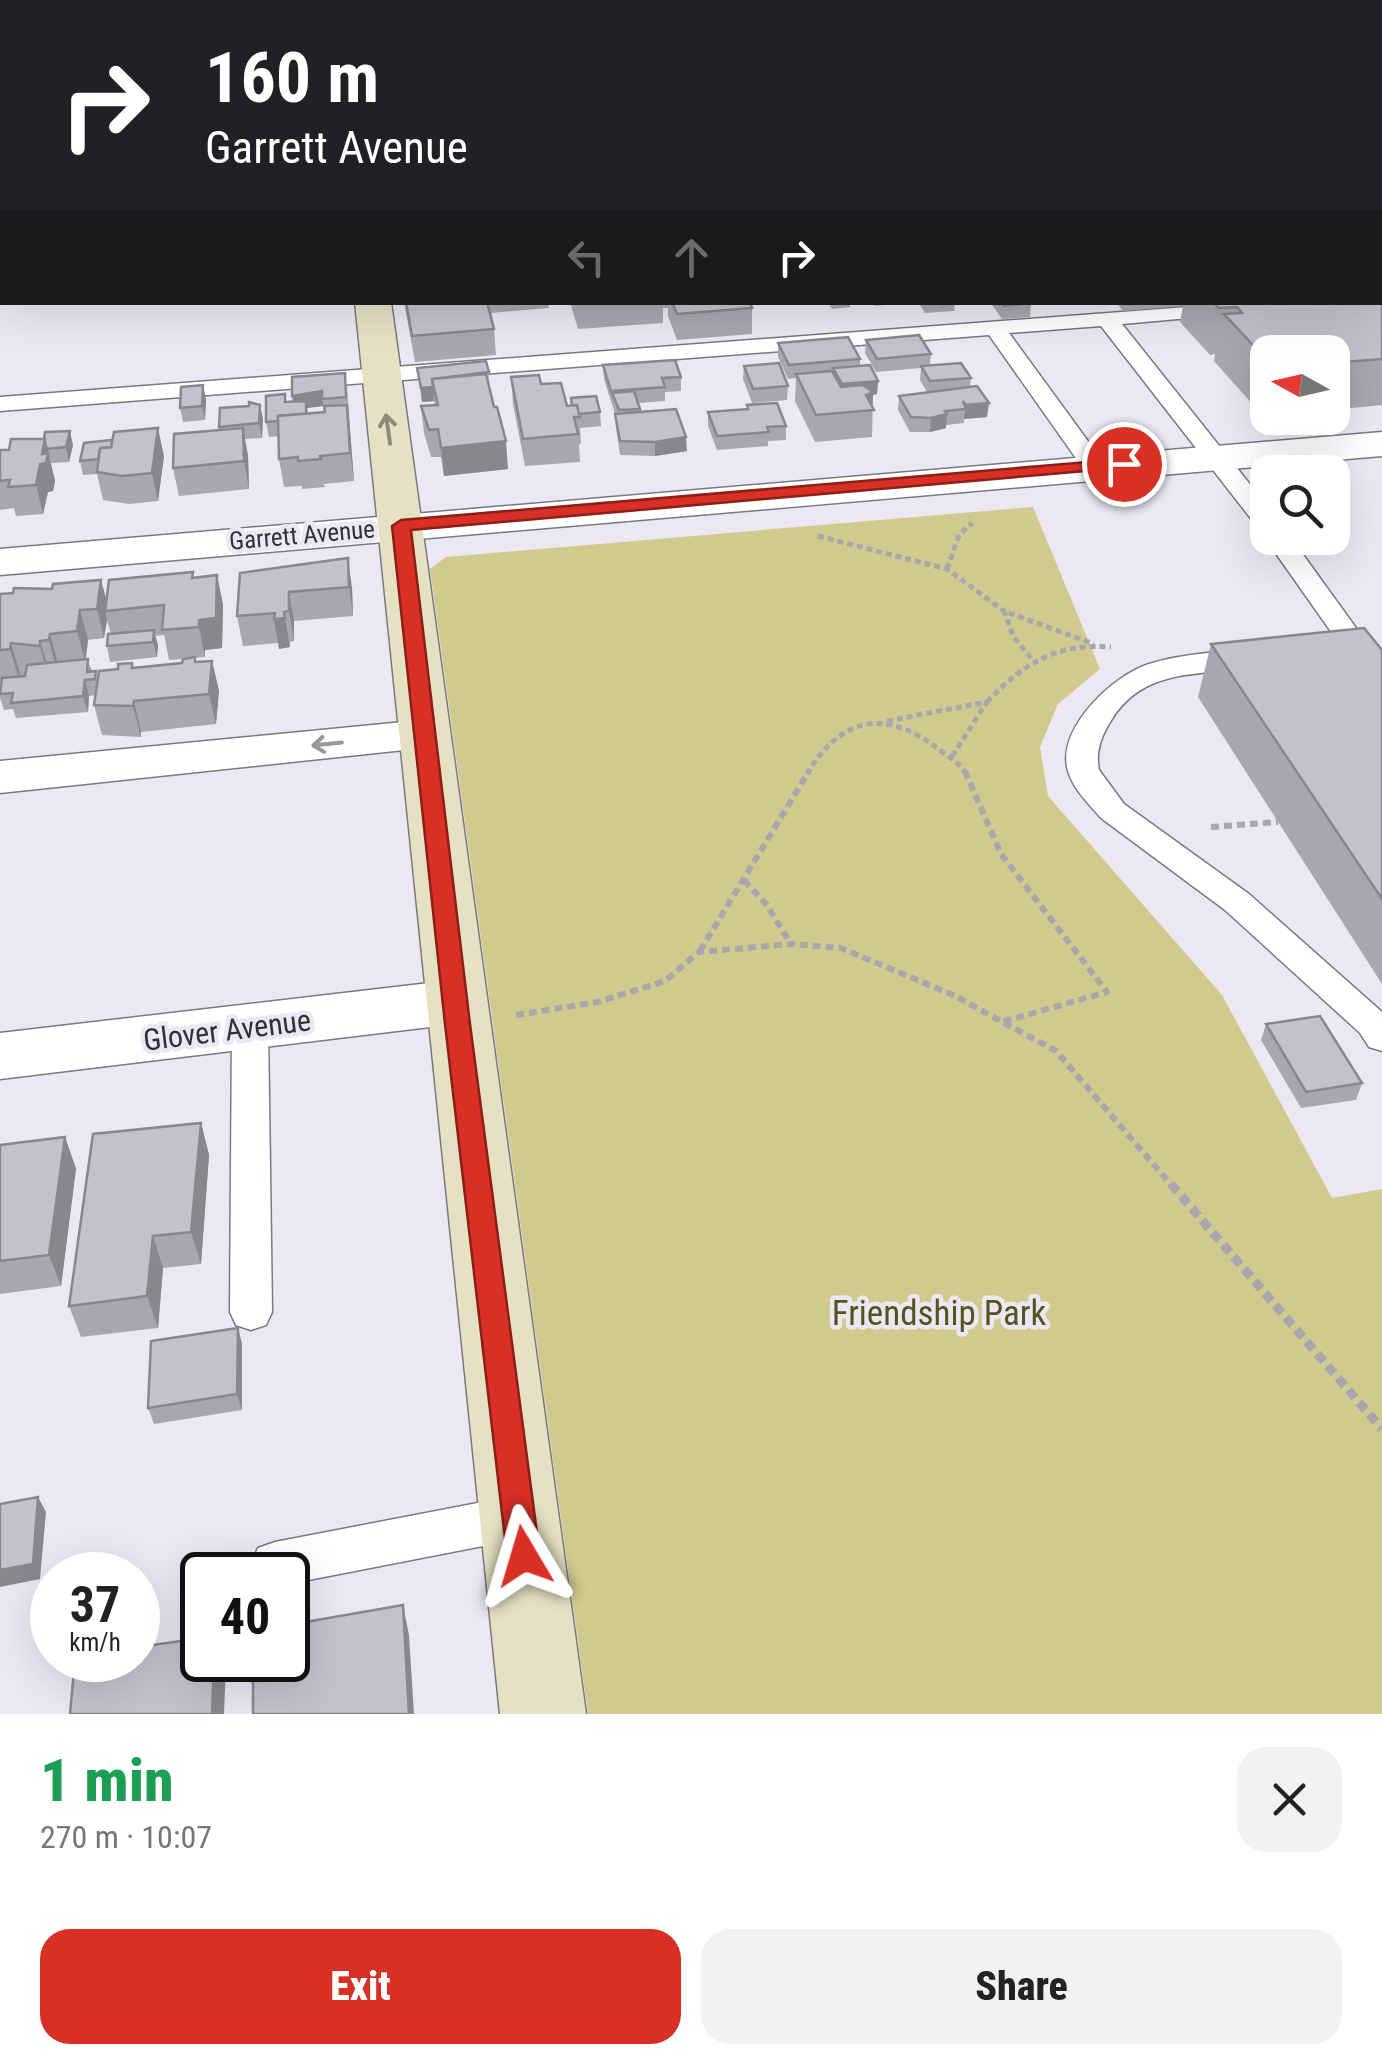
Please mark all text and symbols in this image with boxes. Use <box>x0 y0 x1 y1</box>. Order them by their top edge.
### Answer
text: 160 m <box>205 37 379 119</box>
icon: right <box>40 40 170 170</box>
text: Garrett Avenue <box>205 121 468 174</box>
icon: left <box>559 230 614 285</box>
icon: ahead <box>664 230 719 285</box>
icon: right <box>769 230 824 285</box>
north arrow <box>1250 335 1350 435</box>
map controls <box>1250 335 1350 555</box>
one-way arrow <box>378 413 396 446</box>
pin <box>1082 422 1167 507</box>
icon: arrive <box>1097 437 1152 492</box>
button: search <box>1250 455 1350 555</box>
street label: Garrett Avenue <box>228 514 376 556</box>
one-way arrow <box>312 735 344 754</box>
street label: Glover Avenue <box>141 1002 313 1058</box>
park label: Friendship Park <box>832 1293 1046 1334</box>
position arrow <box>472 1504 576 1608</box>
speed limit sign: 40 <box>180 1552 310 1682</box>
text: 37 <box>70 1576 120 1634</box>
text: km/h <box>69 1628 121 1657</box>
text: 1 min <box>40 1745 174 1816</box>
button: close <box>1237 1747 1342 1852</box>
text: 270 m · 10:07 <box>40 1818 212 1856</box>
button: Exit <box>40 1929 681 2044</box>
button: Share <box>701 1929 1342 2044</box>

